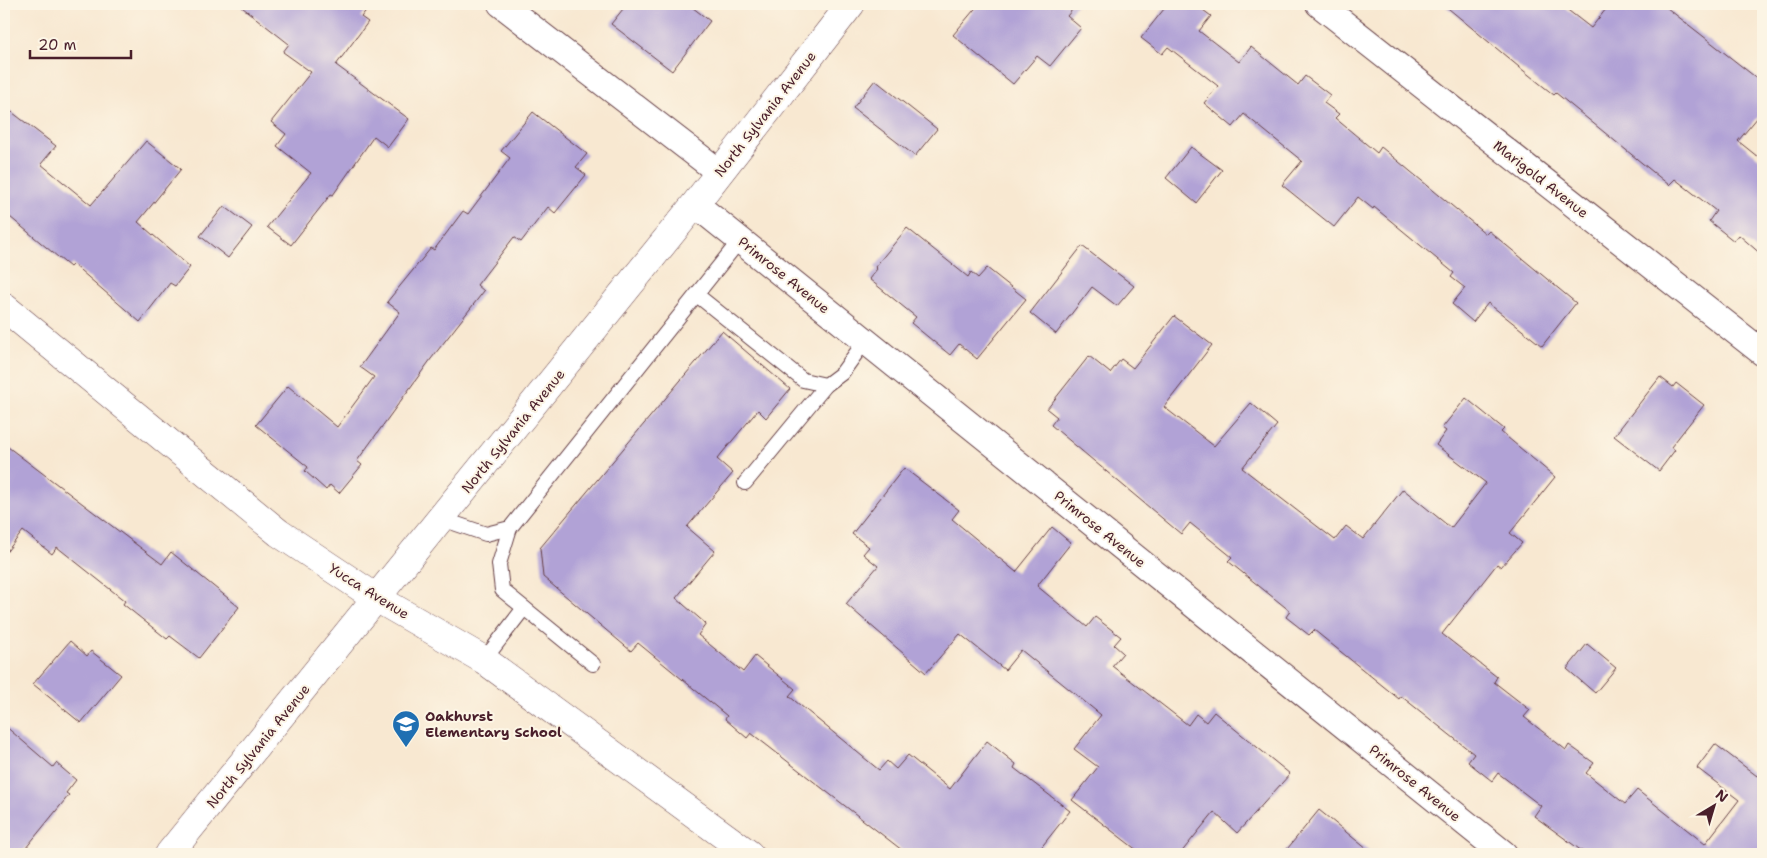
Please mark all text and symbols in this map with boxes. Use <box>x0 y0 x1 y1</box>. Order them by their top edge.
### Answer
scale bar <box>30 28 131 60</box>
text: 20 m <box>38 35 77 55</box>
street label: North Sylvania Avenue <box>710 47 820 181</box>
street label: Marigold Avenue <box>1490 136 1592 222</box>
street label: Primrose Avenue <box>735 233 833 317</box>
street label: North Sylvania Avenue <box>457 365 569 497</box>
street label: Primrose Avenue <box>1051 487 1149 571</box>
street label: Yucca Avenue <box>325 559 413 623</box>
street label: North Sylvania Avenue <box>202 680 314 812</box>
place label: Oakhurst Elementary School <box>425 707 562 741</box>
school or university icon: Oakhurst Elementary School <box>391 709 421 748</box>
street label: Primrose Avenue <box>1366 741 1464 825</box>
north arrow <box>1690 780 1740 830</box>
text: N <box>1712 785 1732 806</box>

